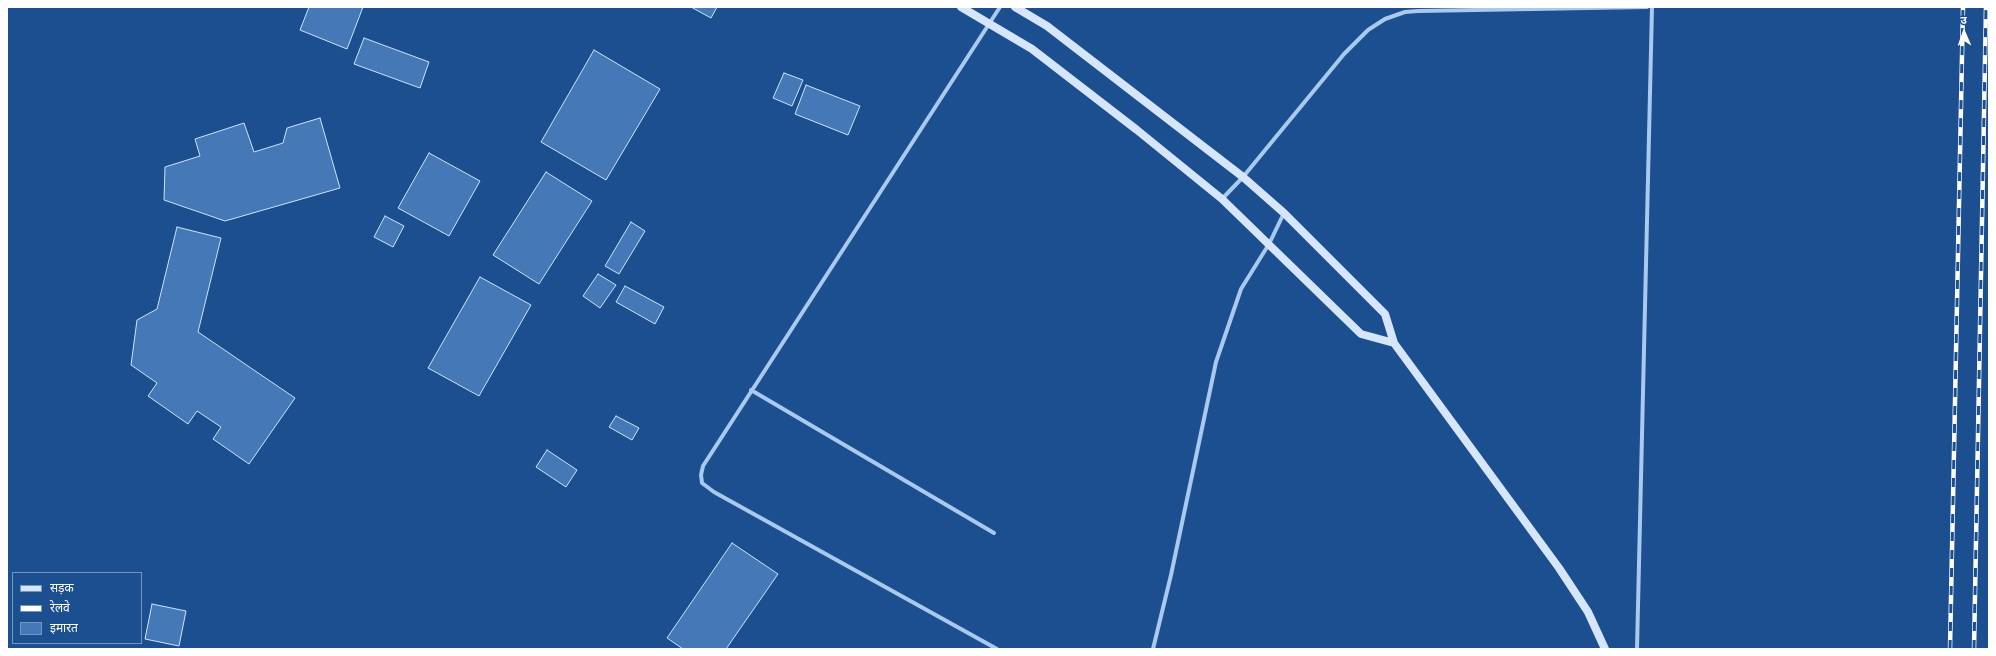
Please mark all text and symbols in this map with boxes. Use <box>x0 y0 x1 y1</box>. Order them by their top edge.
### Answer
north arrow <box>1944 12 1984 52</box>
text: उ <box>1960 13 1967 27</box>
legend <box>12 572 142 644</box>
text: सड़क <box>50 580 74 595</box>
text: रेलवे <box>50 600 70 615</box>
text: इमारत <box>50 620 78 635</box>

